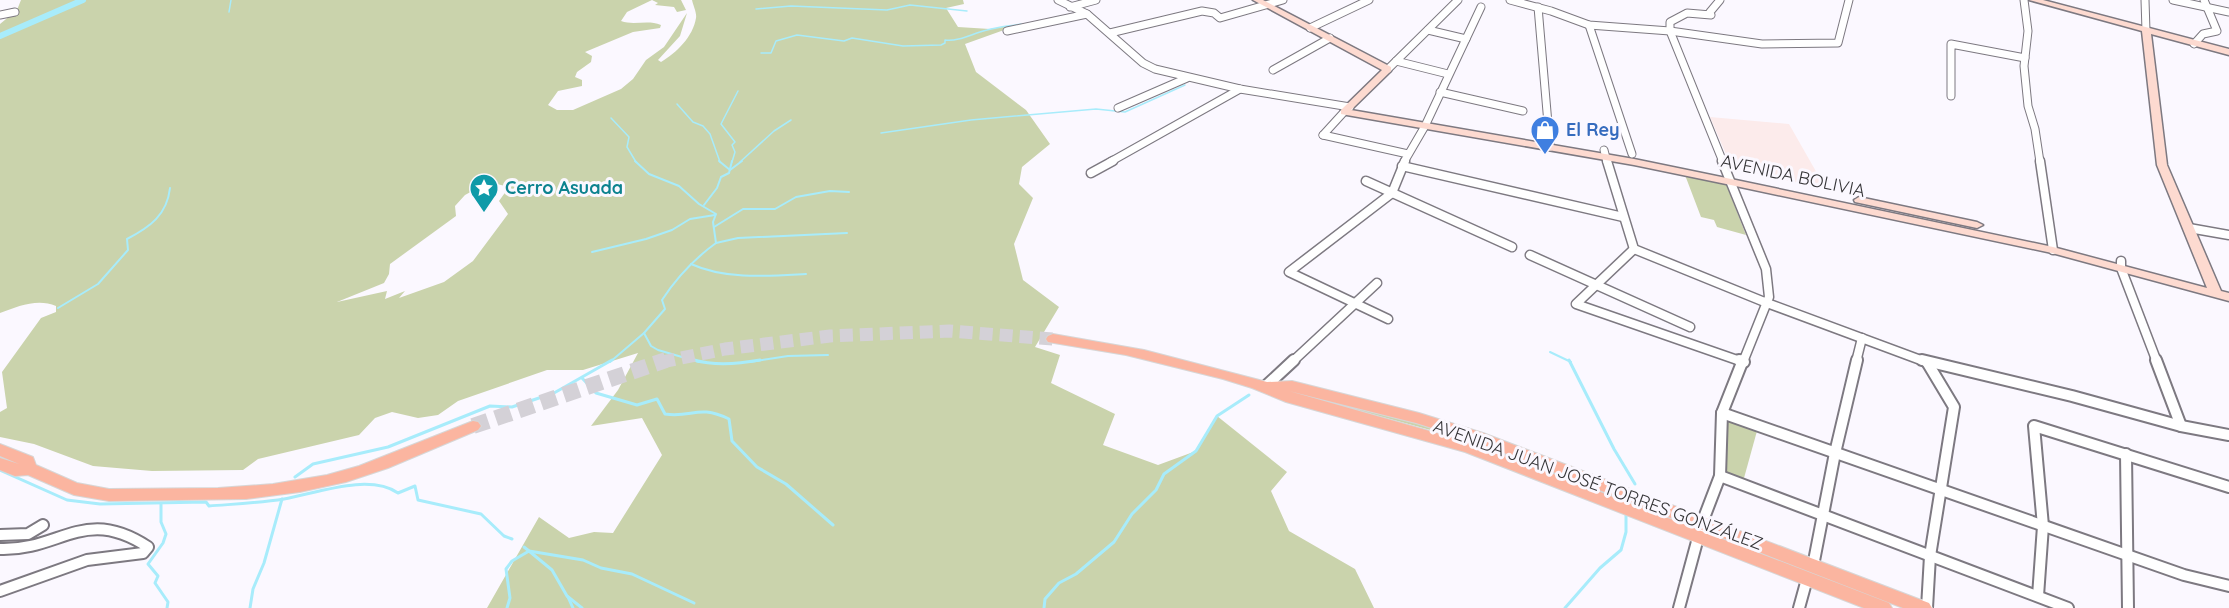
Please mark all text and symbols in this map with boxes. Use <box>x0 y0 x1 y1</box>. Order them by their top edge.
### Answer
shop icon: El Rey <box>1529 114 1561 156</box>
place label: El Rey <box>1566 118 1620 141</box>
street label: AVENIDA BOLIVIA <box>1719 149 1868 202</box>
place icon: Cerro Asuada <box>468 172 500 214</box>
place label: Cerro Asuada <box>505 176 623 199</box>
street label: AVENIDA JUAN JOSÉ TORRES GONZÁLEZ <box>1430 414 1766 555</box>

